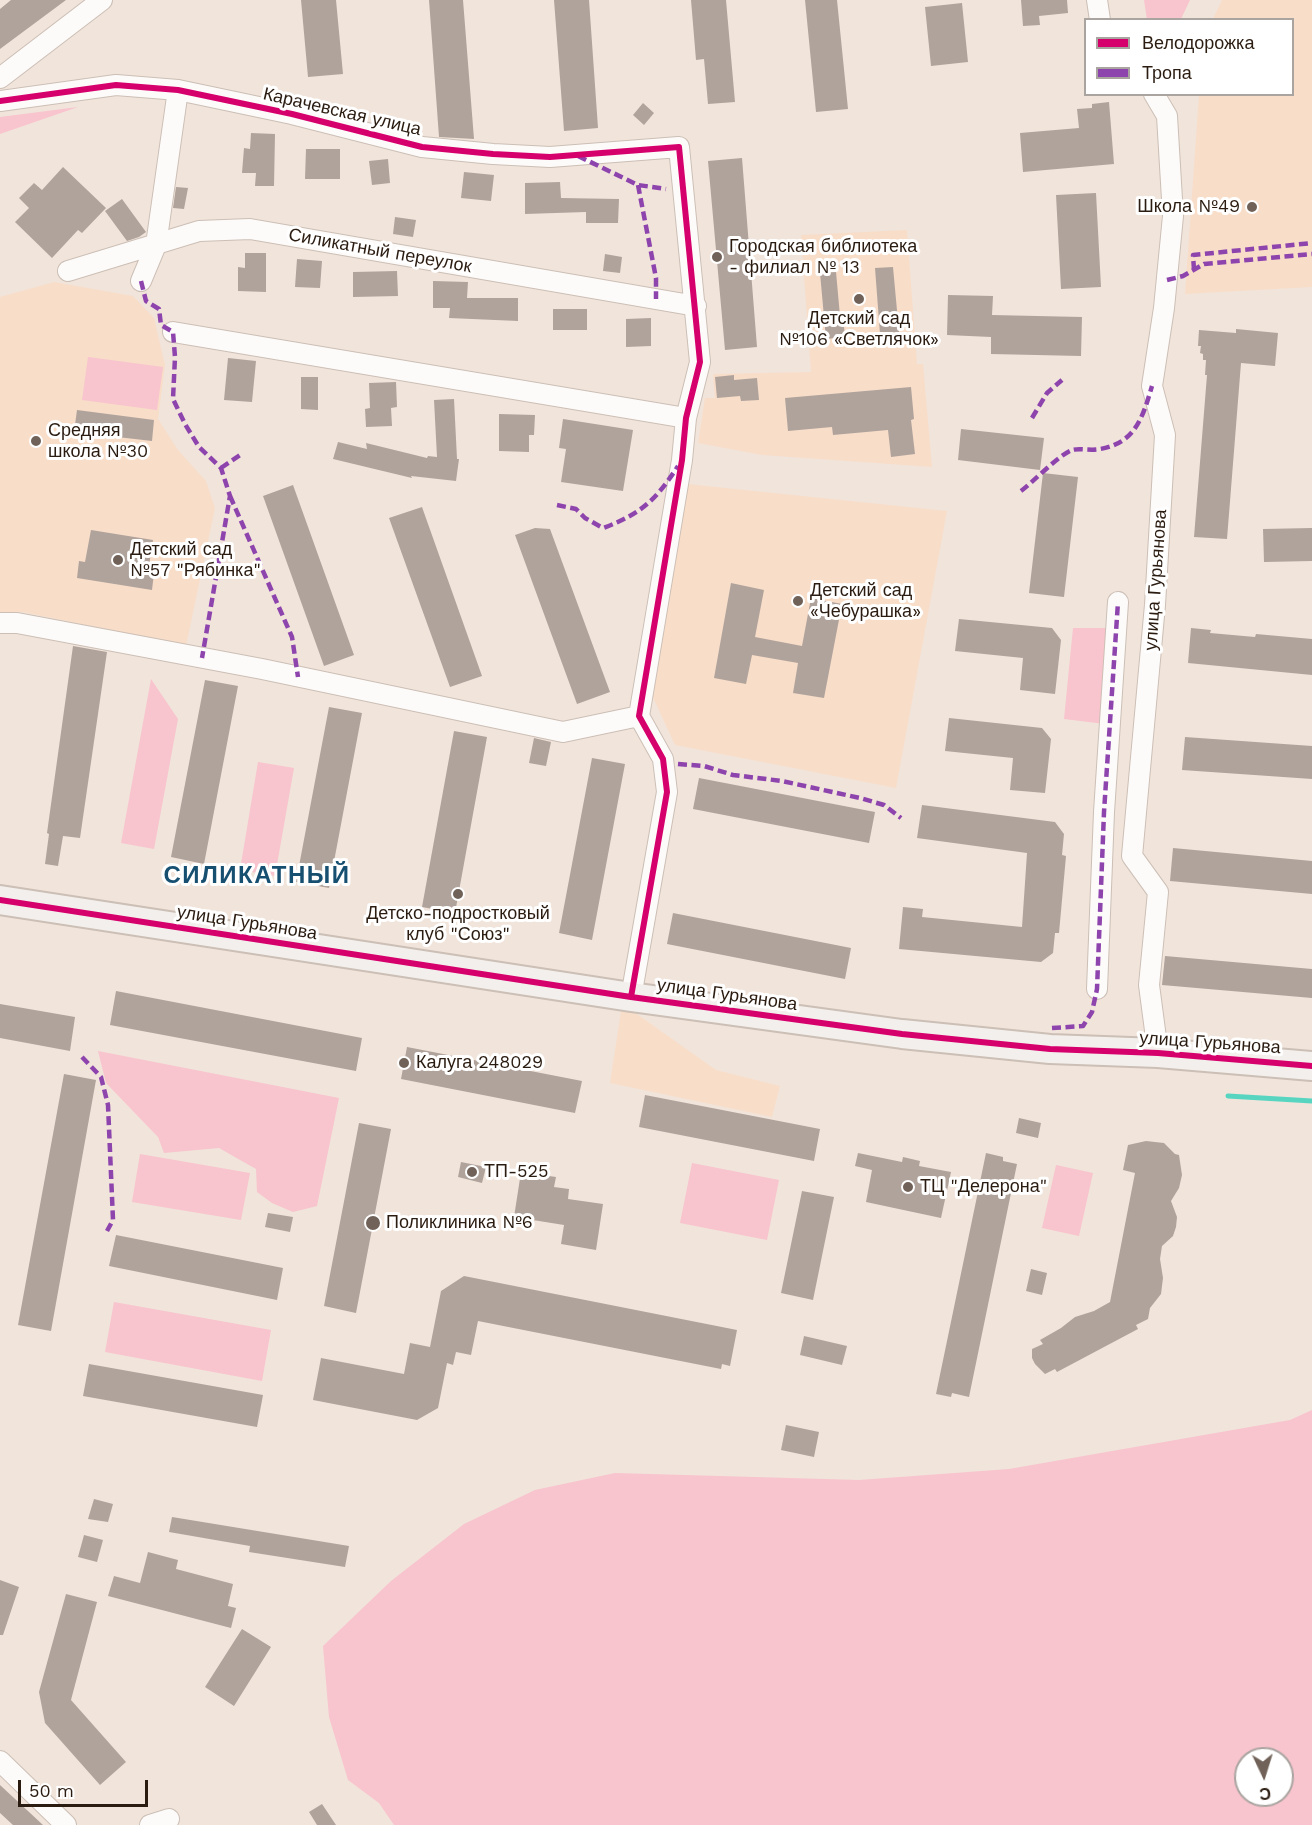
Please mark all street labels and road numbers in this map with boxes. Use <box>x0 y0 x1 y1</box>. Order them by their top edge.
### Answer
street label: Карачевская улица <box>261 83 423 141</box>
street label: Силикатный переулок <box>287 224 473 278</box>
street label: улица Гурьянова <box>1140 509 1172 651</box>
street label: улица Гурьянова <box>175 901 319 945</box>
street label: улица Гурьянова <box>655 974 799 1016</box>
street label: улица Гурьянова <box>1139 1027 1281 1059</box>

